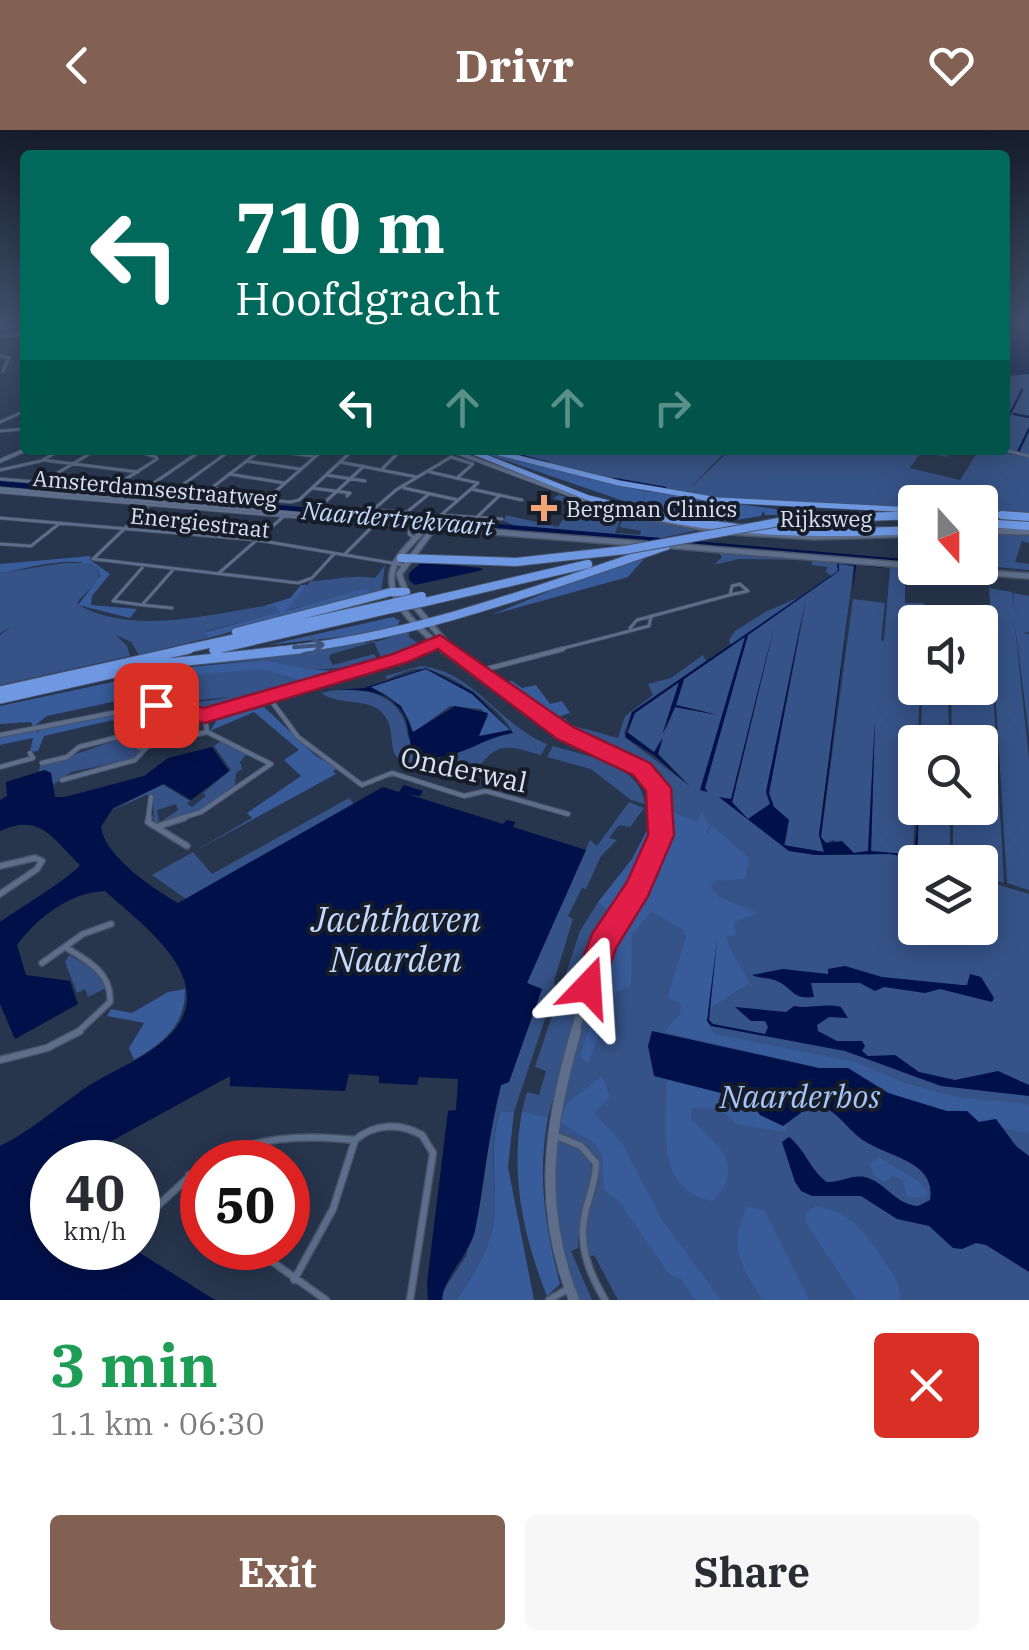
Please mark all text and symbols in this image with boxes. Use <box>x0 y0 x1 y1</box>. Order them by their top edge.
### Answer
text: Drivr <box>455 36 574 94</box>
icon: back <box>50 38 105 93</box>
icon: heart <box>924 38 979 93</box>
text: 710 m <box>235 181 445 272</box>
icon: left <box>70 190 200 320</box>
text: Hoofdgracht <box>235 269 500 327</box>
icon: left <box>330 380 385 435</box>
icon: ahead <box>435 380 490 435</box>
icon: ahead <box>540 380 595 435</box>
icon: right <box>645 380 700 435</box>
street label: Amsterdamsestraatweg <box>32 463 278 513</box>
north arrow <box>898 485 998 585</box>
map controls <box>898 485 998 945</box>
water label: Naardertrekvaart <box>300 493 496 543</box>
place label: Bergman Clinics <box>566 494 737 523</box>
marker: Bergman Clinics <box>531 495 557 521</box>
street label: Energiestraat <box>129 500 271 544</box>
street label: Rijksweg <box>780 504 872 533</box>
button: sound <box>898 605 998 705</box>
one-way arrow <box>293 637 325 656</box>
pin <box>114 663 199 748</box>
icon: arrive <box>129 678 184 733</box>
button: search <box>898 725 998 825</box>
street label: Onderwal <box>397 738 531 800</box>
button: layers <box>898 845 998 945</box>
water label: Jachthaven Naarden <box>310 896 481 982</box>
position arrow <box>536 935 640 1039</box>
park label: Naarderbos <box>719 1075 880 1117</box>
speed limit sign: 50 <box>180 1140 310 1270</box>
text: 40 <box>65 1160 125 1225</box>
text: km/h <box>63 1214 127 1247</box>
text: 3 min <box>50 1325 218 1404</box>
button: close <box>874 1333 979 1438</box>
text: 1.1 km · 06:30 <box>50 1402 265 1444</box>
button: Exit <box>50 1515 505 1630</box>
button: Share <box>525 1515 979 1630</box>

